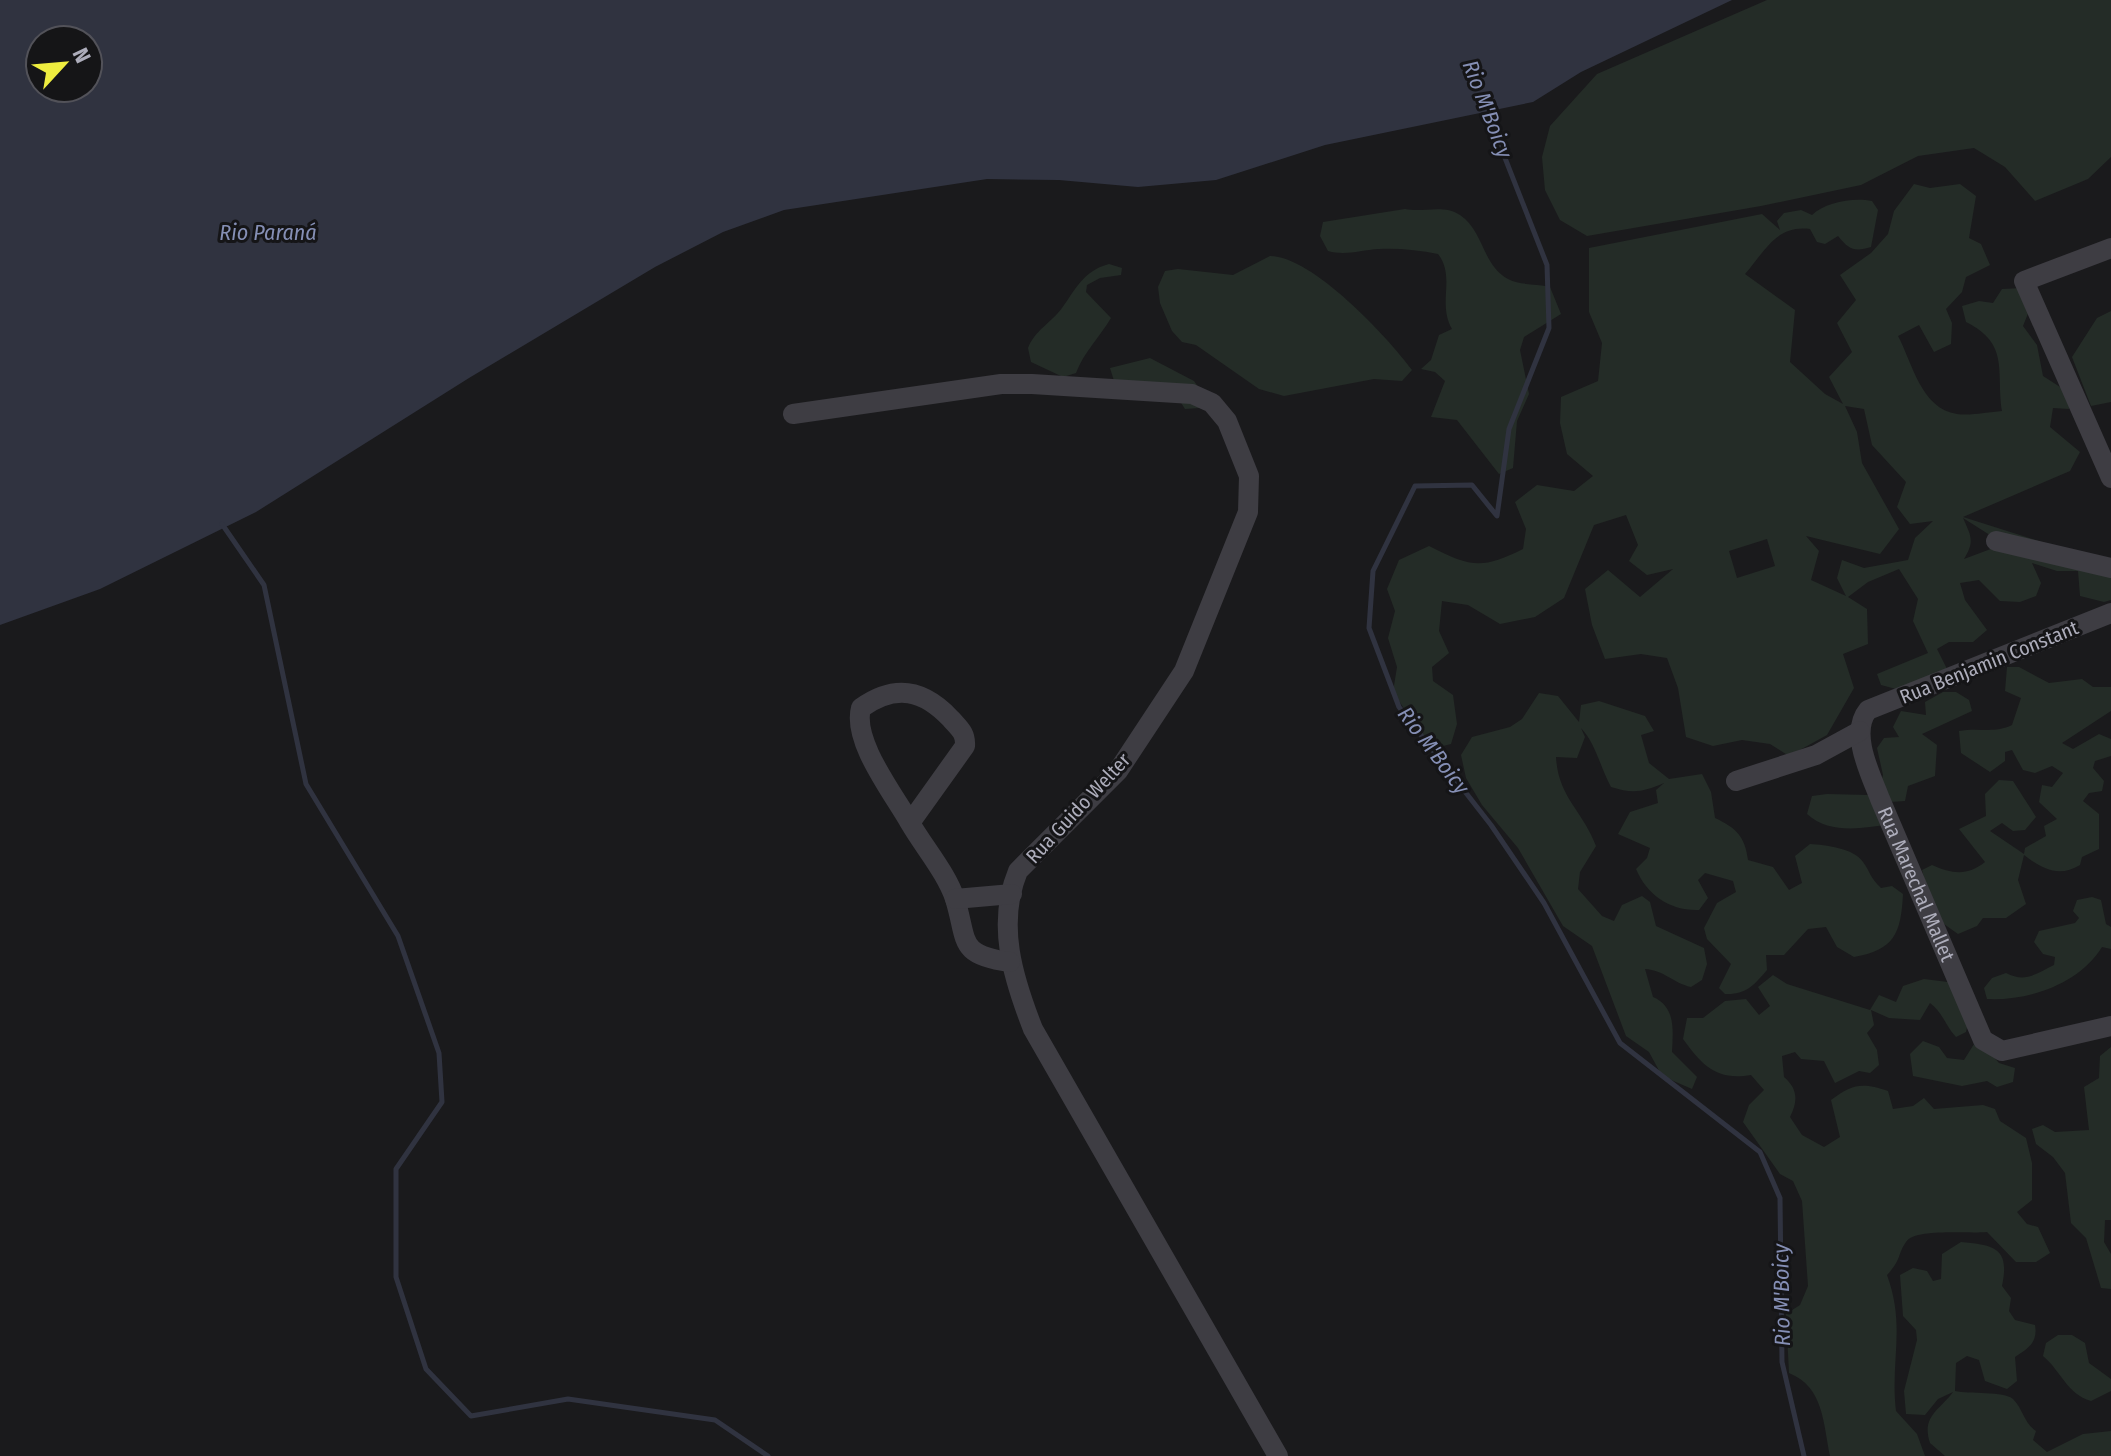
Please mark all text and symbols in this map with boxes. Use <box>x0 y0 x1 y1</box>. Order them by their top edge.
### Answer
north arrow <box>24 24 104 104</box>
text: N <box>67 44 97 67</box>
water label: Rio M'Boicy <box>1457 57 1519 163</box>
water label: Rio Paraná <box>219 219 317 246</box>
street label: Rua Benjamin Constant <box>1896 615 2082 709</box>
water label: Rio M'Boicy <box>1392 701 1476 800</box>
street label: Rua Guido Welter <box>1021 748 1135 868</box>
street label: Rua Marechal Mallet <box>1873 803 1960 965</box>
water label: Rio M'Boicy <box>1767 1242 1796 1346</box>

